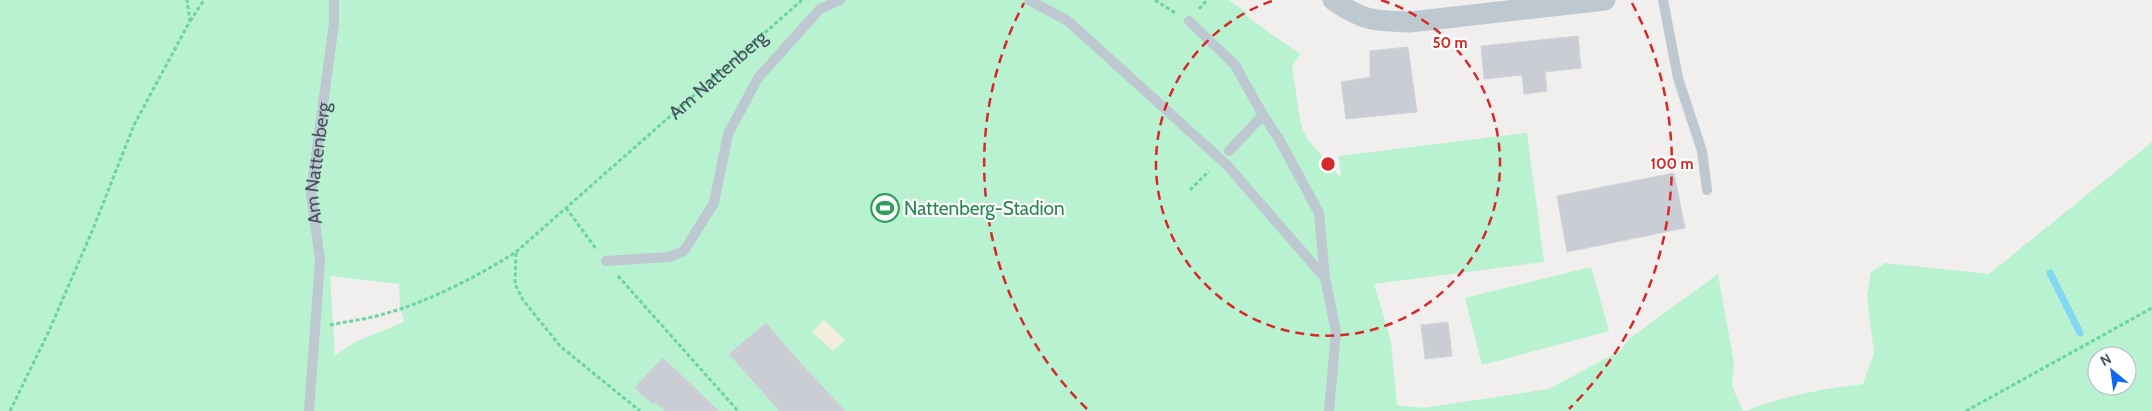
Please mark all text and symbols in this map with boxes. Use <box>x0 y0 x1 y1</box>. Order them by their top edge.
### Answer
street label: Am Nattenberg <box>664 25 772 124</box>
text: 50 m <box>1432 34 1468 52</box>
street label: Am Nattenberg <box>299 100 335 226</box>
centre of rings <box>1319 155 1337 173</box>
text: 100 m <box>1650 155 1694 173</box>
sports icon: Nattenberg-Stadion <box>870 193 900 223</box>
place label: Nattenberg-Stadion <box>904 197 1065 220</box>
north arrow <box>2087 346 2137 396</box>
text: N <box>2097 349 2114 370</box>

